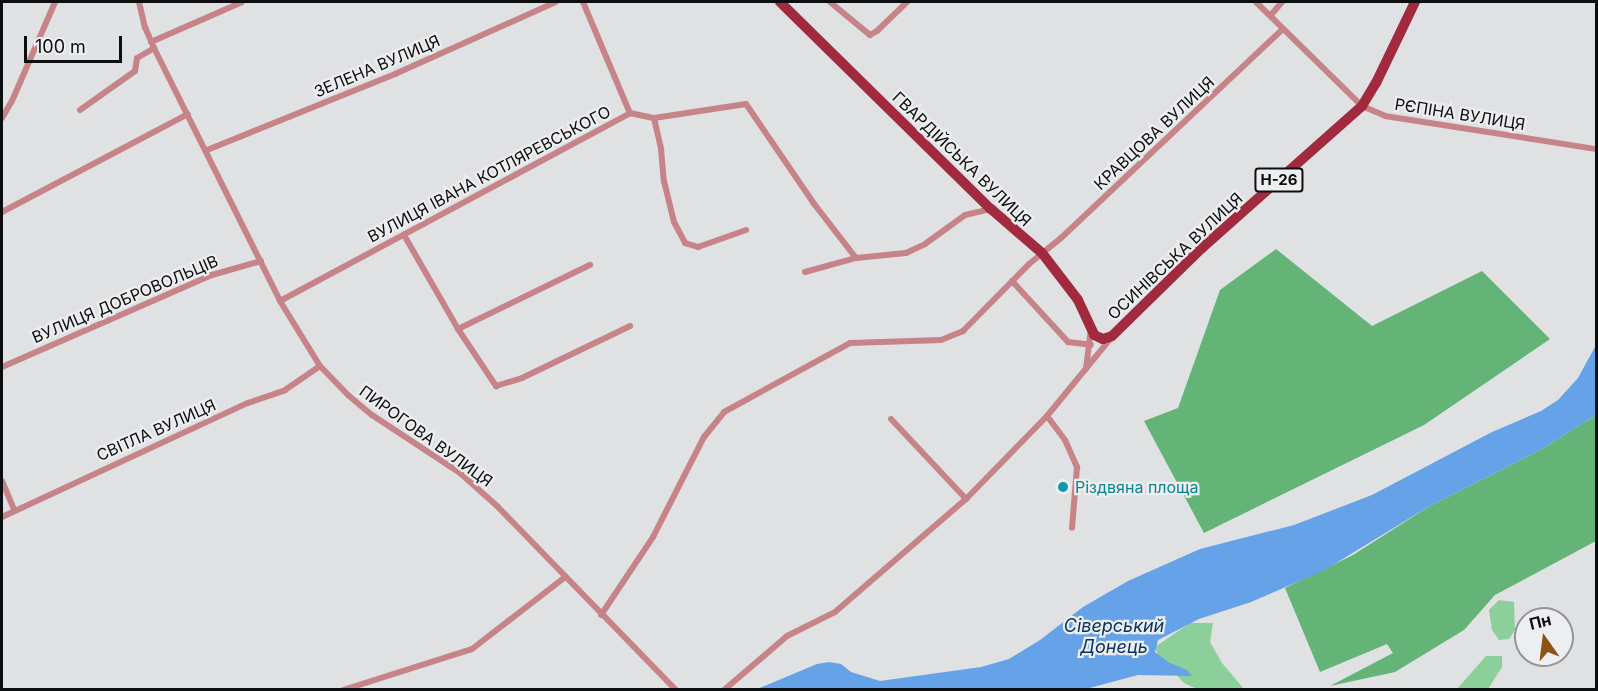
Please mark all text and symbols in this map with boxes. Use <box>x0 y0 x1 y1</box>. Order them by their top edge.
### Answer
scale bar <box>27 24 124 62</box>
street label: ЗЕЛЕНА ВУЛИЦЯ <box>311 31 443 101</box>
text: 100 m <box>35 36 86 57</box>
street label: КРАВЦОВА ВУЛИЦЯ <box>1090 72 1218 194</box>
street label: ГВАРДІЙСЬКА ВУЛИЦЯ <box>889 88 1035 230</box>
street label: РЄПІНА ВУЛИЦЯ <box>1393 94 1527 134</box>
street label: ВУЛИЦЯ ІВАНА КОТЛЯРЕВСЬКОГО <box>364 102 614 246</box>
road number: Н-26 <box>1254 168 1304 192</box>
street label: ОСИНІВСЬКА ВУЛИЦЯ <box>1104 188 1246 324</box>
street label: ВУЛИЦЯ ДОБРОВОЛЬЦІВ <box>29 251 221 347</box>
street label: ПИРОГОВА ВУЛИЦЯ <box>356 381 496 491</box>
street label: СВІТЛА ВУЛИЦЯ <box>93 395 219 465</box>
place label: Різдвяна площа <box>1075 477 1199 497</box>
marker: Різдвяна площа <box>1056 480 1070 494</box>
north arrow <box>1514 607 1574 667</box>
text: Пн <box>1527 609 1553 634</box>
water label: Сіверський Донець <box>1064 616 1164 658</box>

